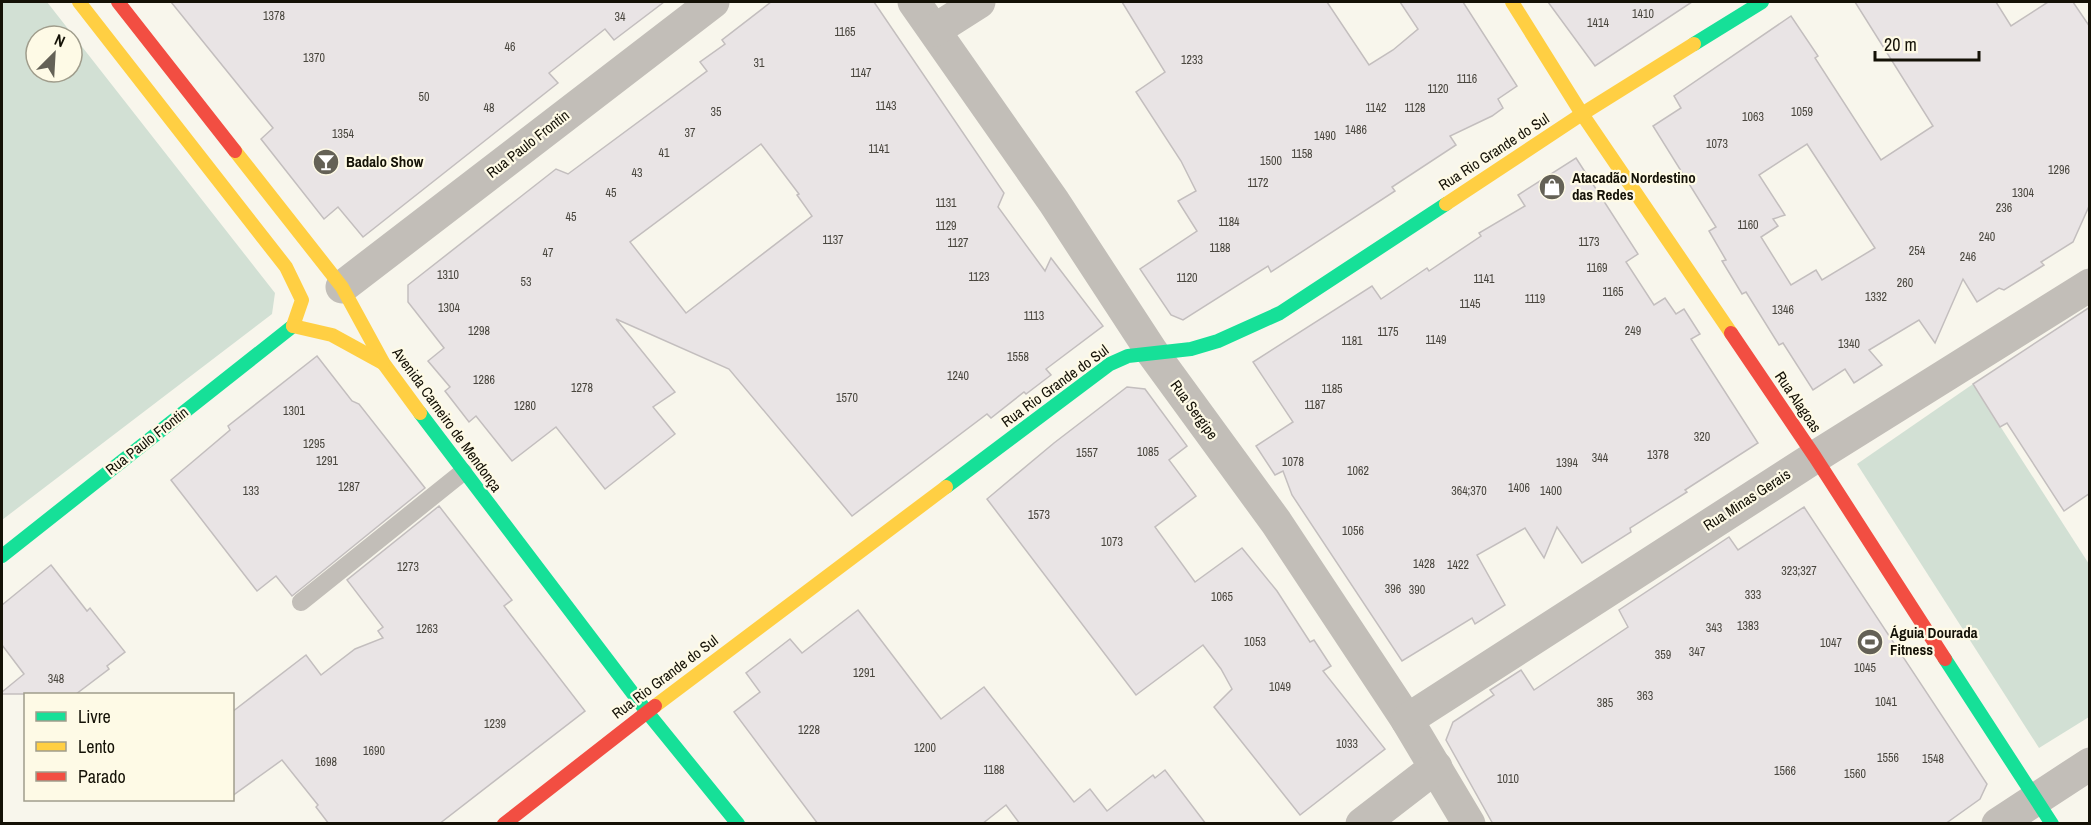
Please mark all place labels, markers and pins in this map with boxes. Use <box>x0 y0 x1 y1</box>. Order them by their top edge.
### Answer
bar icon: Badalo Show <box>311 147 341 177</box>
place label: Badalo Show <box>346 151 424 172</box>
place label: Atacadão Nordestino das Redes <box>1572 167 1696 205</box>
shop icon: Atacadão Nordestino das Redes <box>1537 172 1567 202</box>
place label: Águia Dourada Fitness <box>1890 622 1978 660</box>
sports icon: Águia Dourada Fitness <box>1855 627 1885 657</box>

